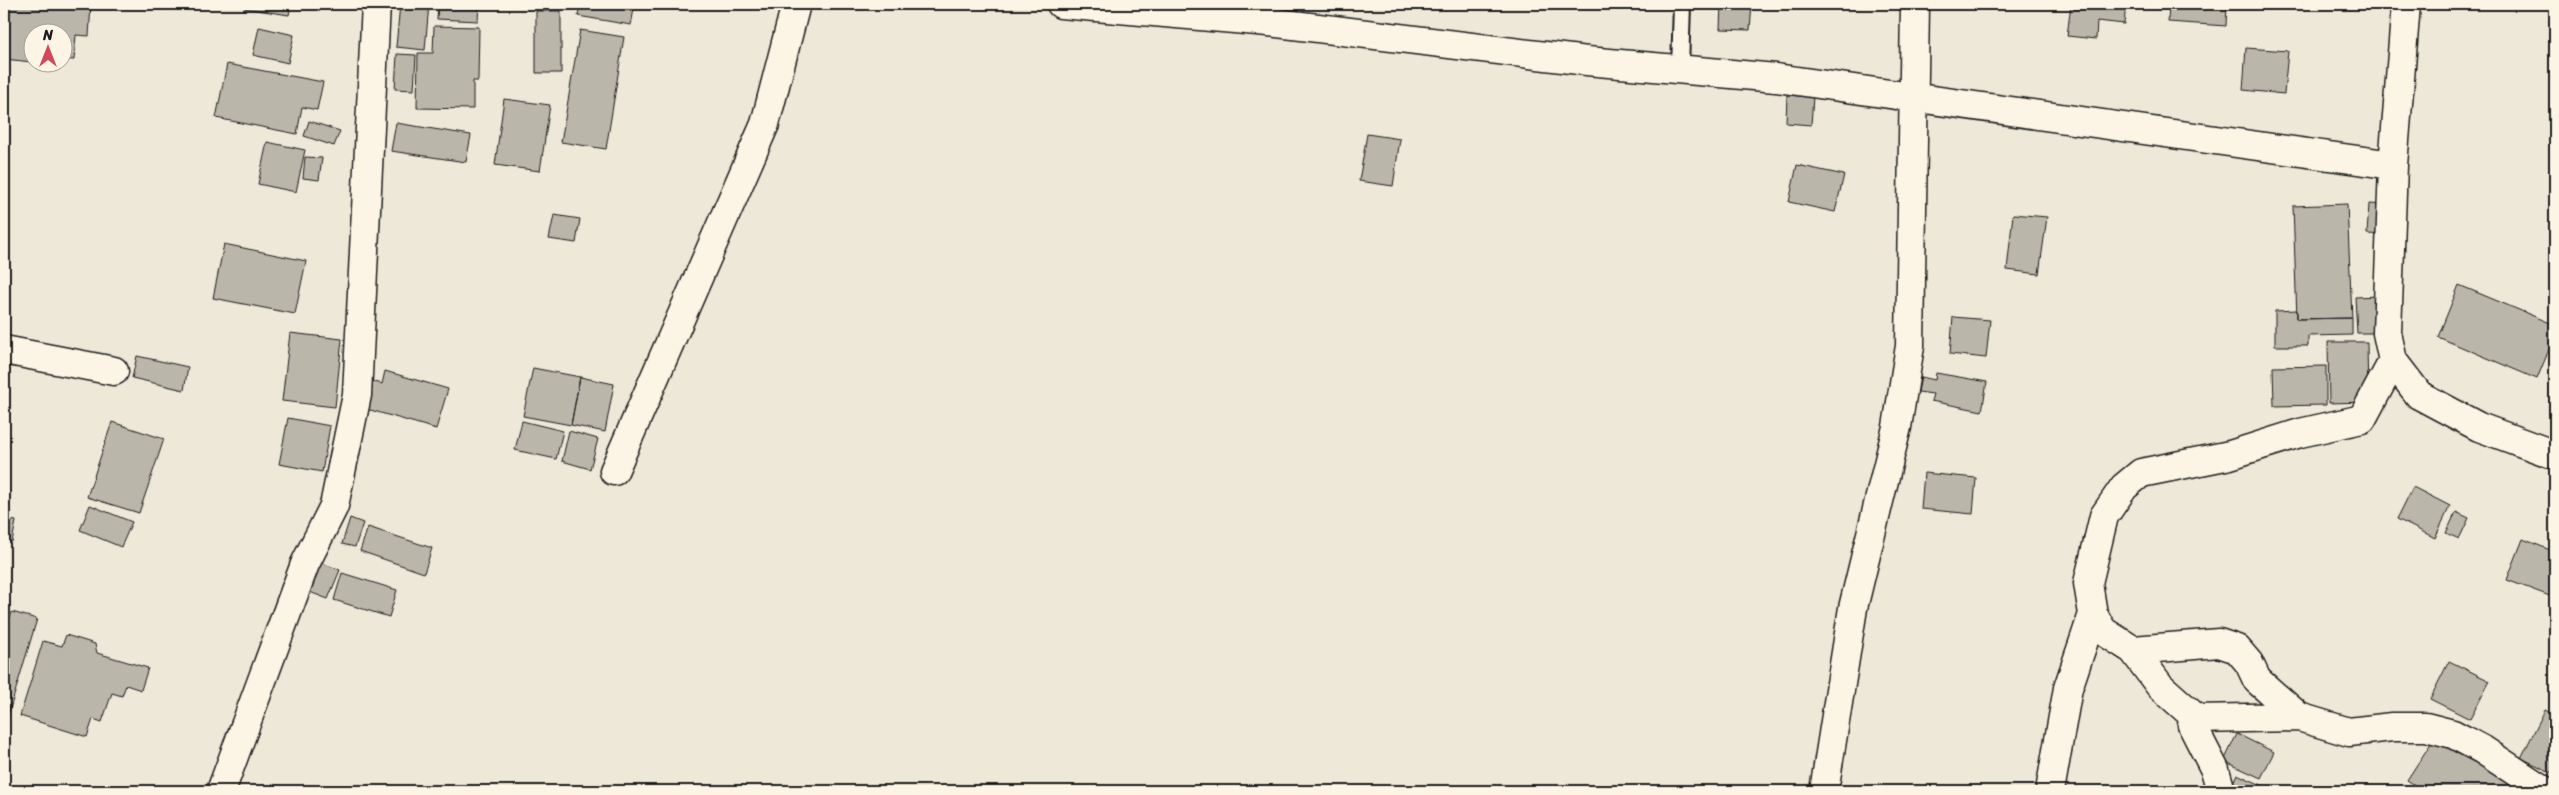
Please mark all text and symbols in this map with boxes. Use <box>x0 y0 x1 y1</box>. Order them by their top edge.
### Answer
north arrow <box>22 22 72 72</box>
text: N <box>42 23 53 48</box>

